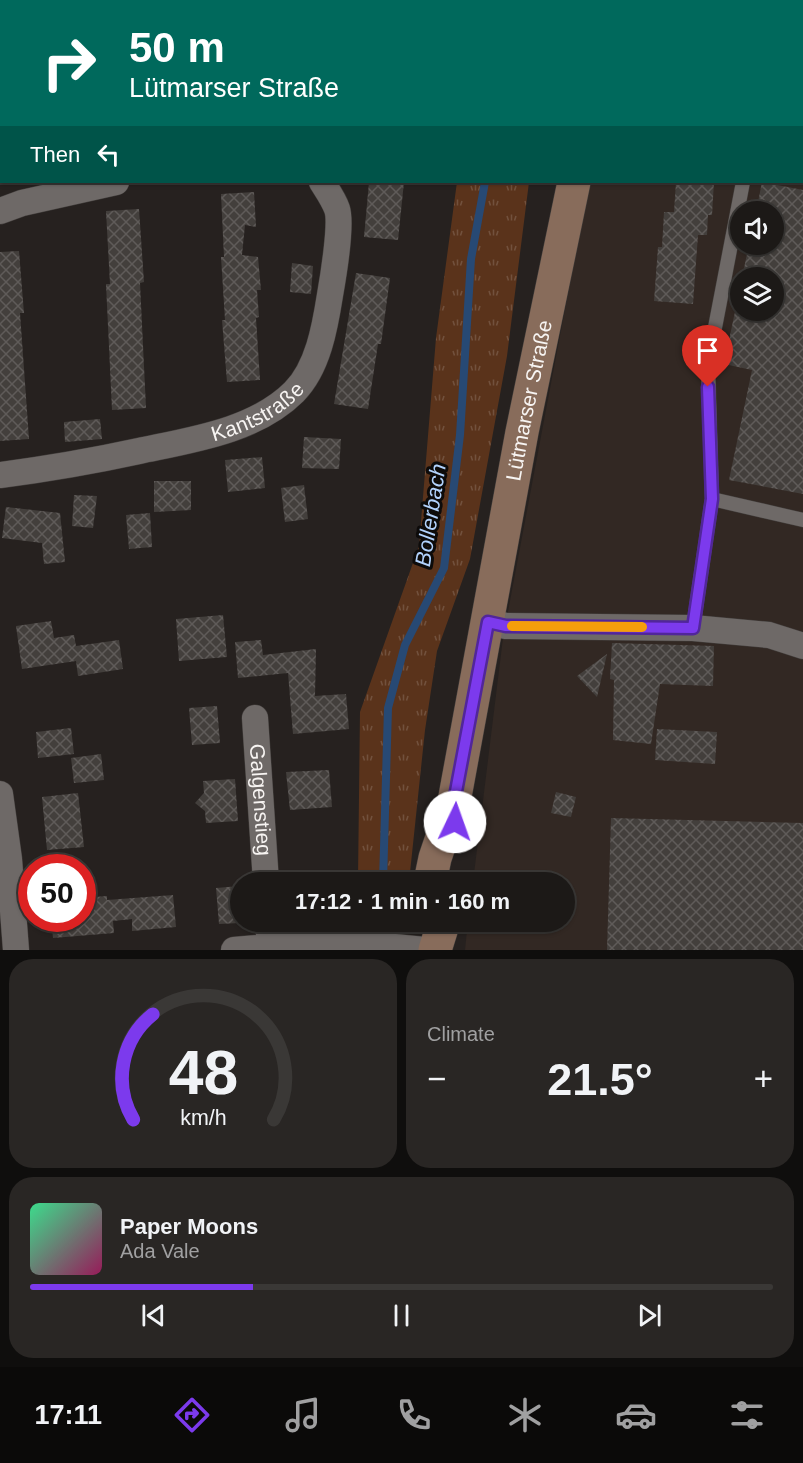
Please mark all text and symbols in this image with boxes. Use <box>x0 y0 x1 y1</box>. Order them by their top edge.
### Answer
icon: right <box>30 24 108 102</box>
text: 50 m <box>129 24 225 71</box>
text: Lütmarser Straße <box>129 73 339 103</box>
icon: left <box>92 138 125 171</box>
text: Then <box>30 142 80 167</box>
map controls <box>730 201 784 321</box>
button: sound <box>730 201 784 255</box>
button: layers <box>730 267 784 321</box>
street label: Lütmarser Straße <box>501 318 556 483</box>
pin <box>682 325 733 387</box>
icon: arrive <box>691 334 724 367</box>
street label: Kantstraße <box>208 377 308 445</box>
water label: Bollerbach <box>410 462 451 568</box>
street label: Galgenstieg <box>246 743 276 857</box>
position arrow <box>423 790 487 854</box>
speed limit sign: 50 <box>18 854 96 932</box>
text: 17:12 · 1 min · 160 m <box>295 889 510 914</box>
text: Climate <box>427 1023 495 1045</box>
text: 48 <box>168 1038 238 1107</box>
text: 21.5° <box>547 1054 653 1105</box>
text: − <box>427 1060 446 1097</box>
text: + <box>754 1060 773 1097</box>
text: km/h <box>180 1107 226 1131</box>
text: Paper Moons <box>120 1214 258 1239</box>
text: Ada Vale <box>120 1240 200 1262</box>
icon: previous <box>137 1299 170 1332</box>
icon: pause <box>385 1299 418 1332</box>
icon: next <box>633 1299 666 1332</box>
icon: directions <box>171 1394 213 1436</box>
icon: music <box>282 1394 324 1436</box>
icon: phone <box>393 1394 435 1436</box>
icon: climate <box>504 1394 546 1436</box>
icon: car <box>615 1394 657 1436</box>
icon: filters <box>726 1394 768 1436</box>
text: 17:11 <box>35 1400 102 1430</box>

